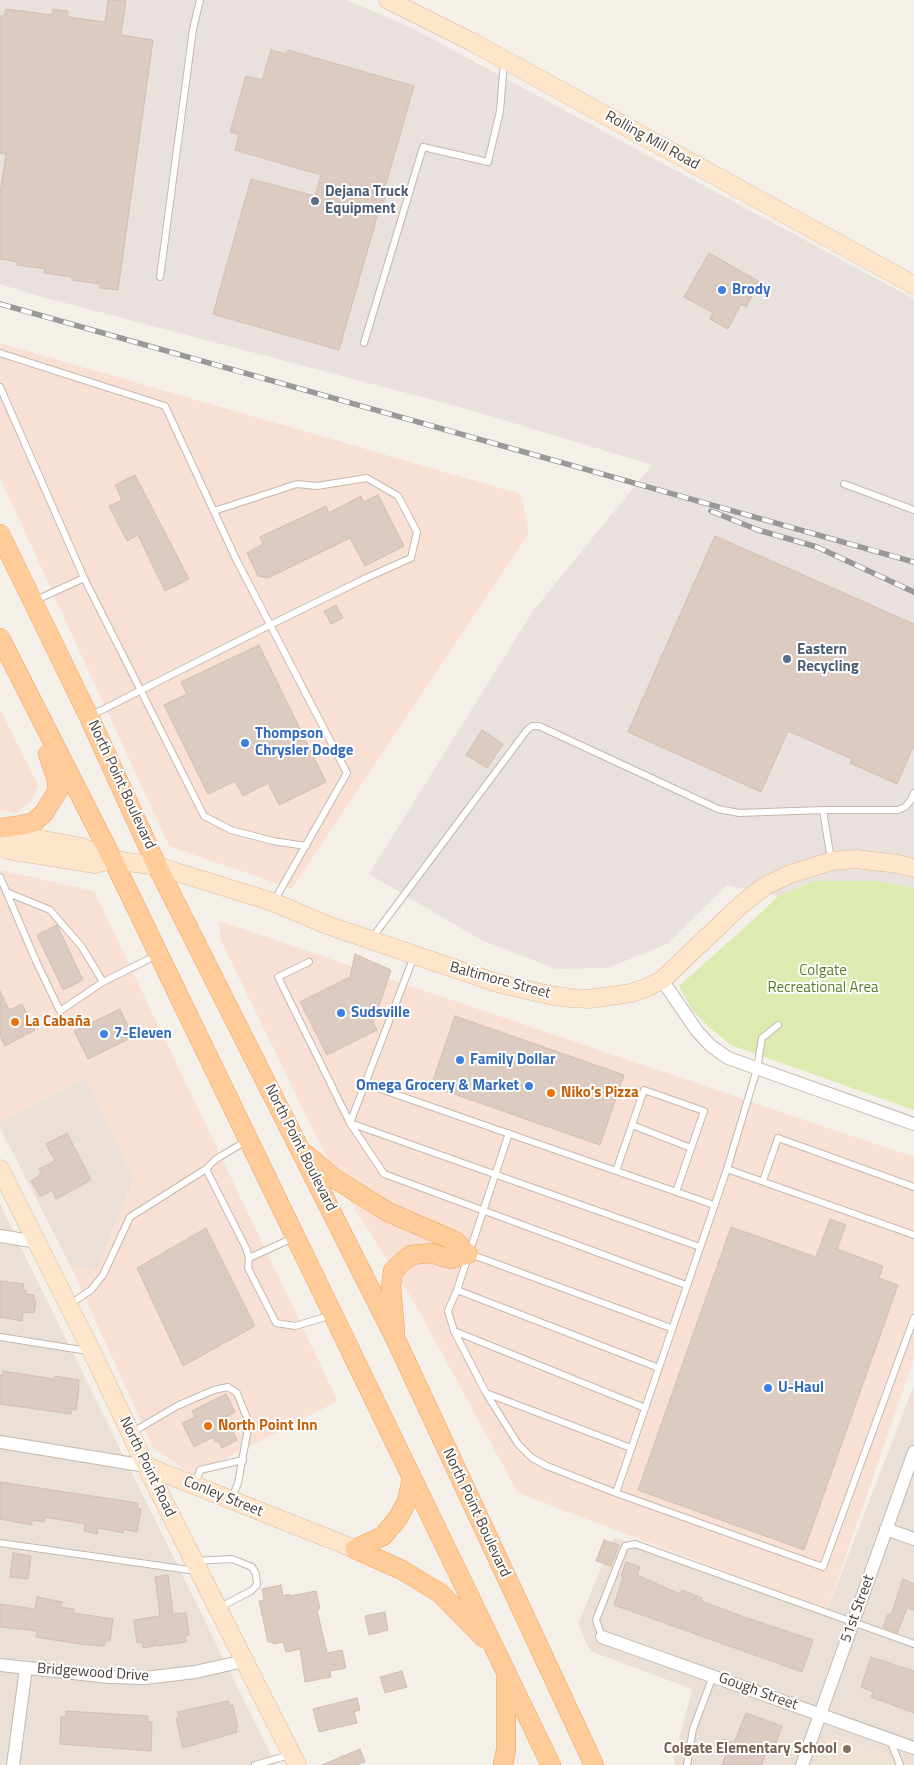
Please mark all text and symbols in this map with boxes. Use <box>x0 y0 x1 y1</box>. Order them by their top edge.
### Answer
street label: Rolling Mill Road <box>602 108 702 174</box>
place label: Dejana Truck Equipment <box>325 183 408 218</box>
marker: Dejana Truck Equipment <box>309 195 321 207</box>
place label: Brody <box>732 281 770 299</box>
marker: Brody <box>716 284 728 296</box>
place label: Eastern Recycling <box>797 641 859 676</box>
marker: Eastern Recycling <box>781 653 793 665</box>
street label: North Point Boulevard <box>83 718 159 852</box>
place label: Thompson Chrysler Dodge <box>255 725 354 760</box>
marker: Thompson Chrysler Dodge <box>239 737 251 749</box>
street label: Baltimore Street <box>448 959 552 1003</box>
park label: Colgate Recreational Area <box>767 962 879 997</box>
place label: Sudsville <box>351 1004 410 1022</box>
marker: Sudsville <box>335 1007 347 1019</box>
place label: La Cabaña <box>25 1013 91 1031</box>
marker: La Cabaña <box>9 1016 21 1028</box>
place label: 7-Eleven <box>114 1025 172 1043</box>
marker: 7-Eleven <box>98 1028 110 1040</box>
place label: Family Dollar <box>470 1051 556 1069</box>
marker: Family Dollar <box>454 1054 466 1066</box>
place label: Omega Grocery & Market <box>356 1077 519 1095</box>
marker: Omega Grocery & Market <box>523 1080 535 1092</box>
street label: North Point Boulevard <box>260 1082 340 1214</box>
place label: Niko's Pizza <box>561 1084 639 1102</box>
marker: Niko's Pizza <box>545 1087 557 1099</box>
place label: U-Haul <box>778 1379 824 1397</box>
marker: U-Haul <box>762 1382 774 1394</box>
street label: North Point Road <box>115 1414 179 1520</box>
place label: North Point Inn <box>218 1417 318 1435</box>
marker: North Point Inn <box>202 1420 214 1432</box>
street label: North Point Boulevard <box>438 1446 514 1580</box>
street label: Conley Street <box>181 1473 265 1521</box>
street label: 51st Street <box>837 1573 879 1645</box>
street label: Bridgewood Drive <box>36 1660 150 1686</box>
street label: Gough Street <box>716 1669 800 1715</box>
place label: Colgate Elementary School <box>664 1740 837 1758</box>
marker: Colgate Elementary School <box>841 1743 853 1755</box>

